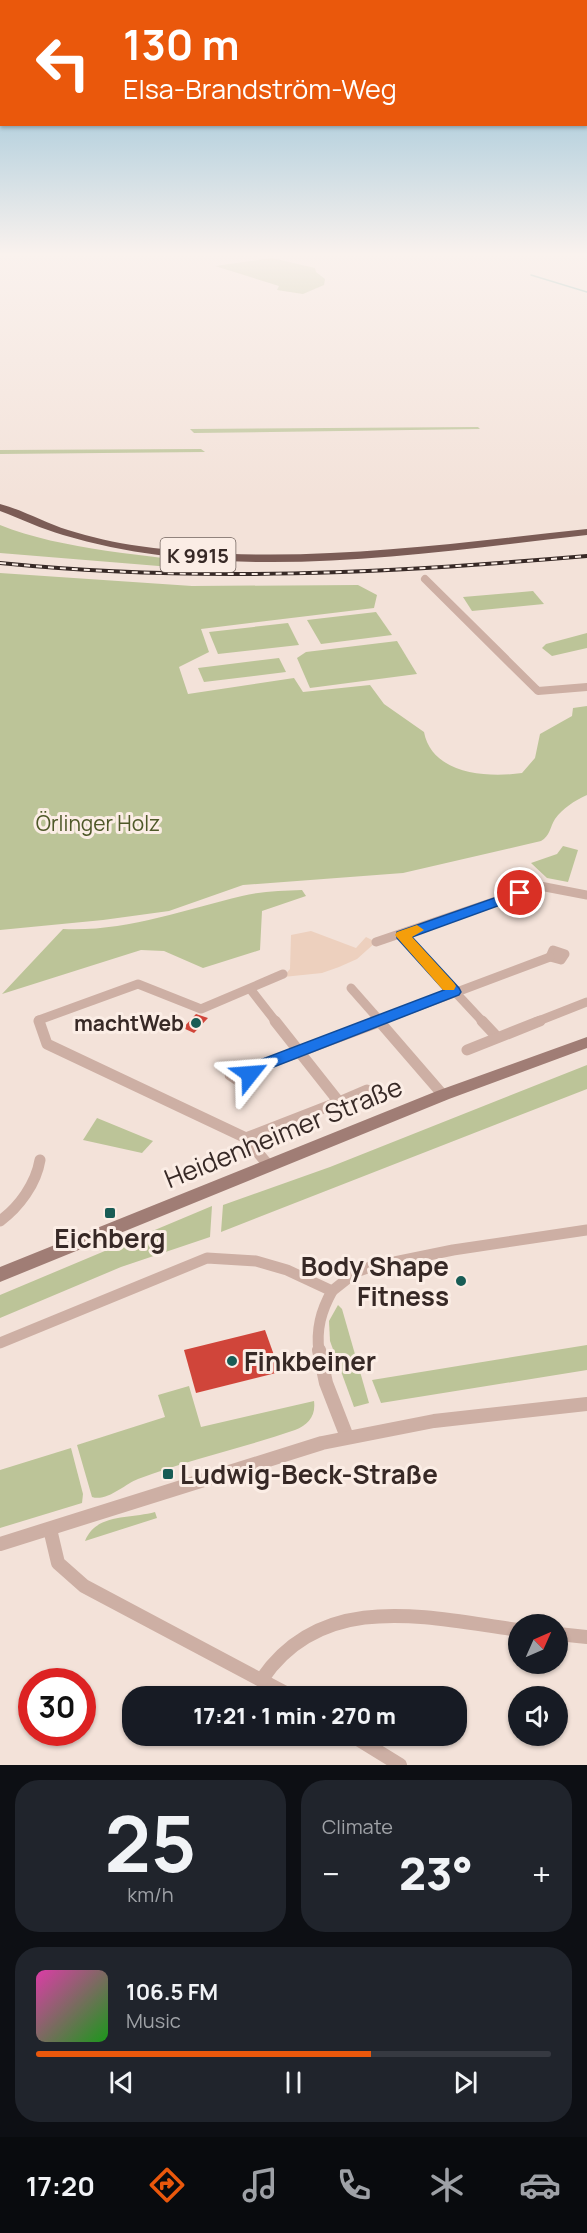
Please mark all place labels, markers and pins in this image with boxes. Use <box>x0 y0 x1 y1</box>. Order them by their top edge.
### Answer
pin <box>494 867 545 918</box>
place label: machtWeb <box>74 1009 184 1037</box>
marker: machtWeb <box>189 1016 203 1030</box>
marker: Eichberg <box>103 1206 117 1220</box>
place label: Eichberg <box>54 1220 166 1256</box>
place label: Body Shape Fitness <box>301 1248 449 1314</box>
marker: Body Shape Fitness <box>454 1274 468 1288</box>
place label: Finkbeiner <box>244 1343 376 1379</box>
marker: Finkbeiner <box>225 1354 239 1368</box>
place label: Ludwig-Beck-Straße <box>180 1456 438 1492</box>
marker: Ludwig-Beck-Straße <box>161 1467 175 1481</box>

